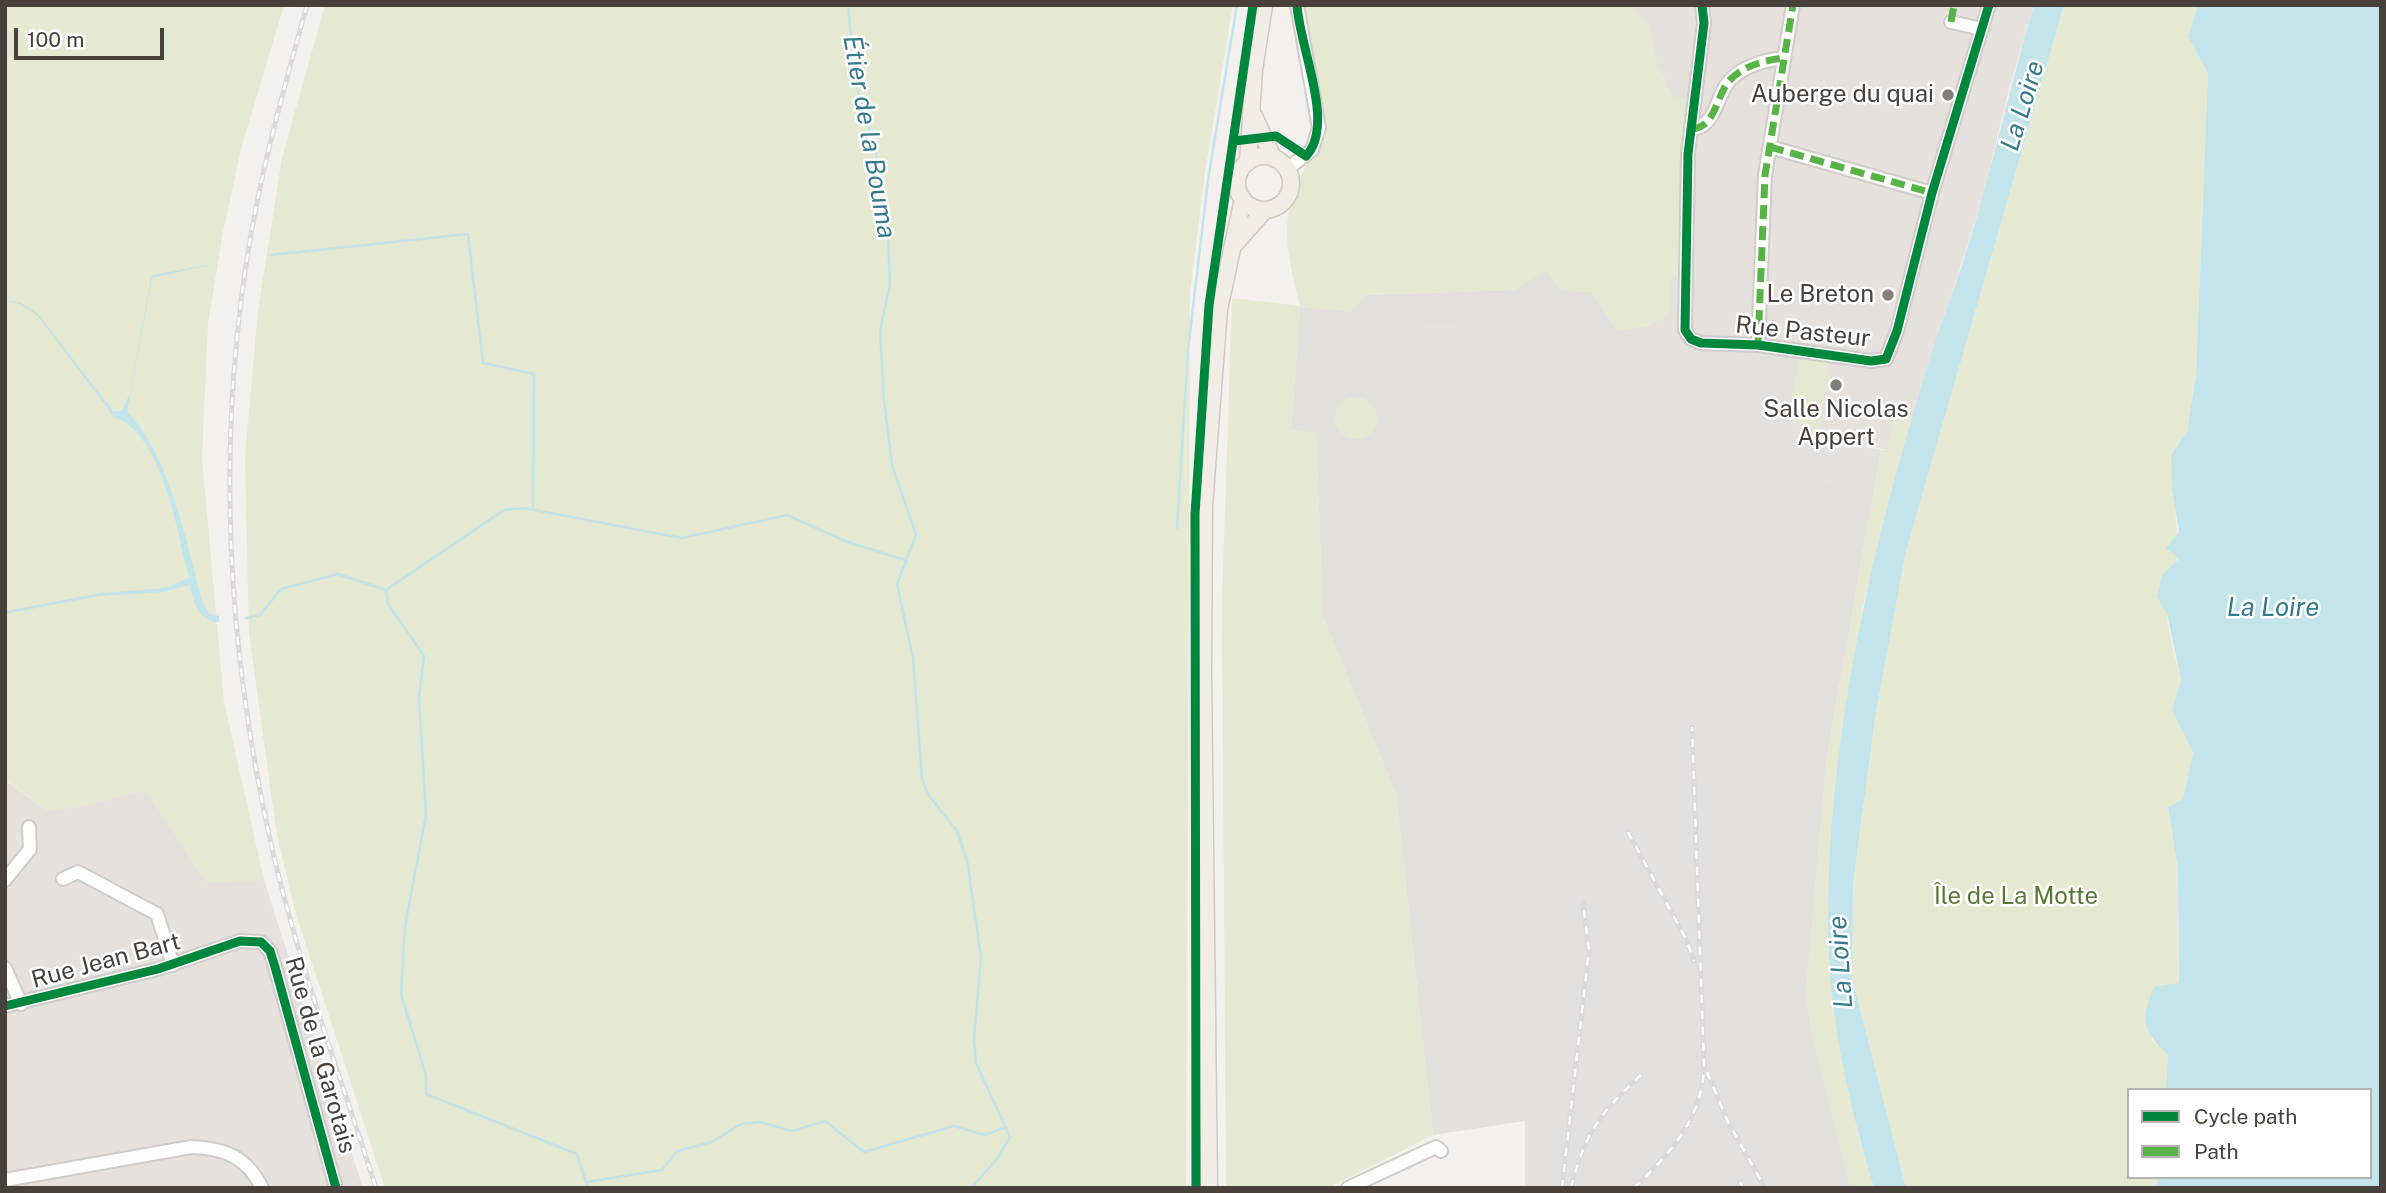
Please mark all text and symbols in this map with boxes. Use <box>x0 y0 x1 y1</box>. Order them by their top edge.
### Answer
scale bar <box>18 14 168 58</box>
text: 100 m <box>27 27 84 52</box>
water label: Étier de la Bouma <box>836 33 902 241</box>
water label: La Loire <box>1995 57 2051 155</box>
place label: Auberge du quai <box>1751 81 1934 109</box>
marker: Auberge du quai <box>1940 87 1956 103</box>
place label: Le Breton <box>1766 281 1874 309</box>
marker: Le Breton <box>1880 287 1896 303</box>
street label: Rue Pasteur <box>1734 311 1872 353</box>
marker: Salle Nicolas Appert <box>1828 377 1844 393</box>
place label: Salle Nicolas Appert <box>1763 396 1909 452</box>
water label: La Loire <box>2227 592 2319 624</box>
park label: Île de La Motte <box>1934 883 2098 911</box>
water label: La Loire <box>1822 915 1860 1009</box>
street label: Rue Jean Bart <box>28 927 184 995</box>
street label: Rue de la Garotais <box>278 953 362 1157</box>
legend <box>2127 1088 2372 1179</box>
text: Cycle path <box>2194 1104 2297 1129</box>
text: Path <box>2194 1139 2239 1164</box>

